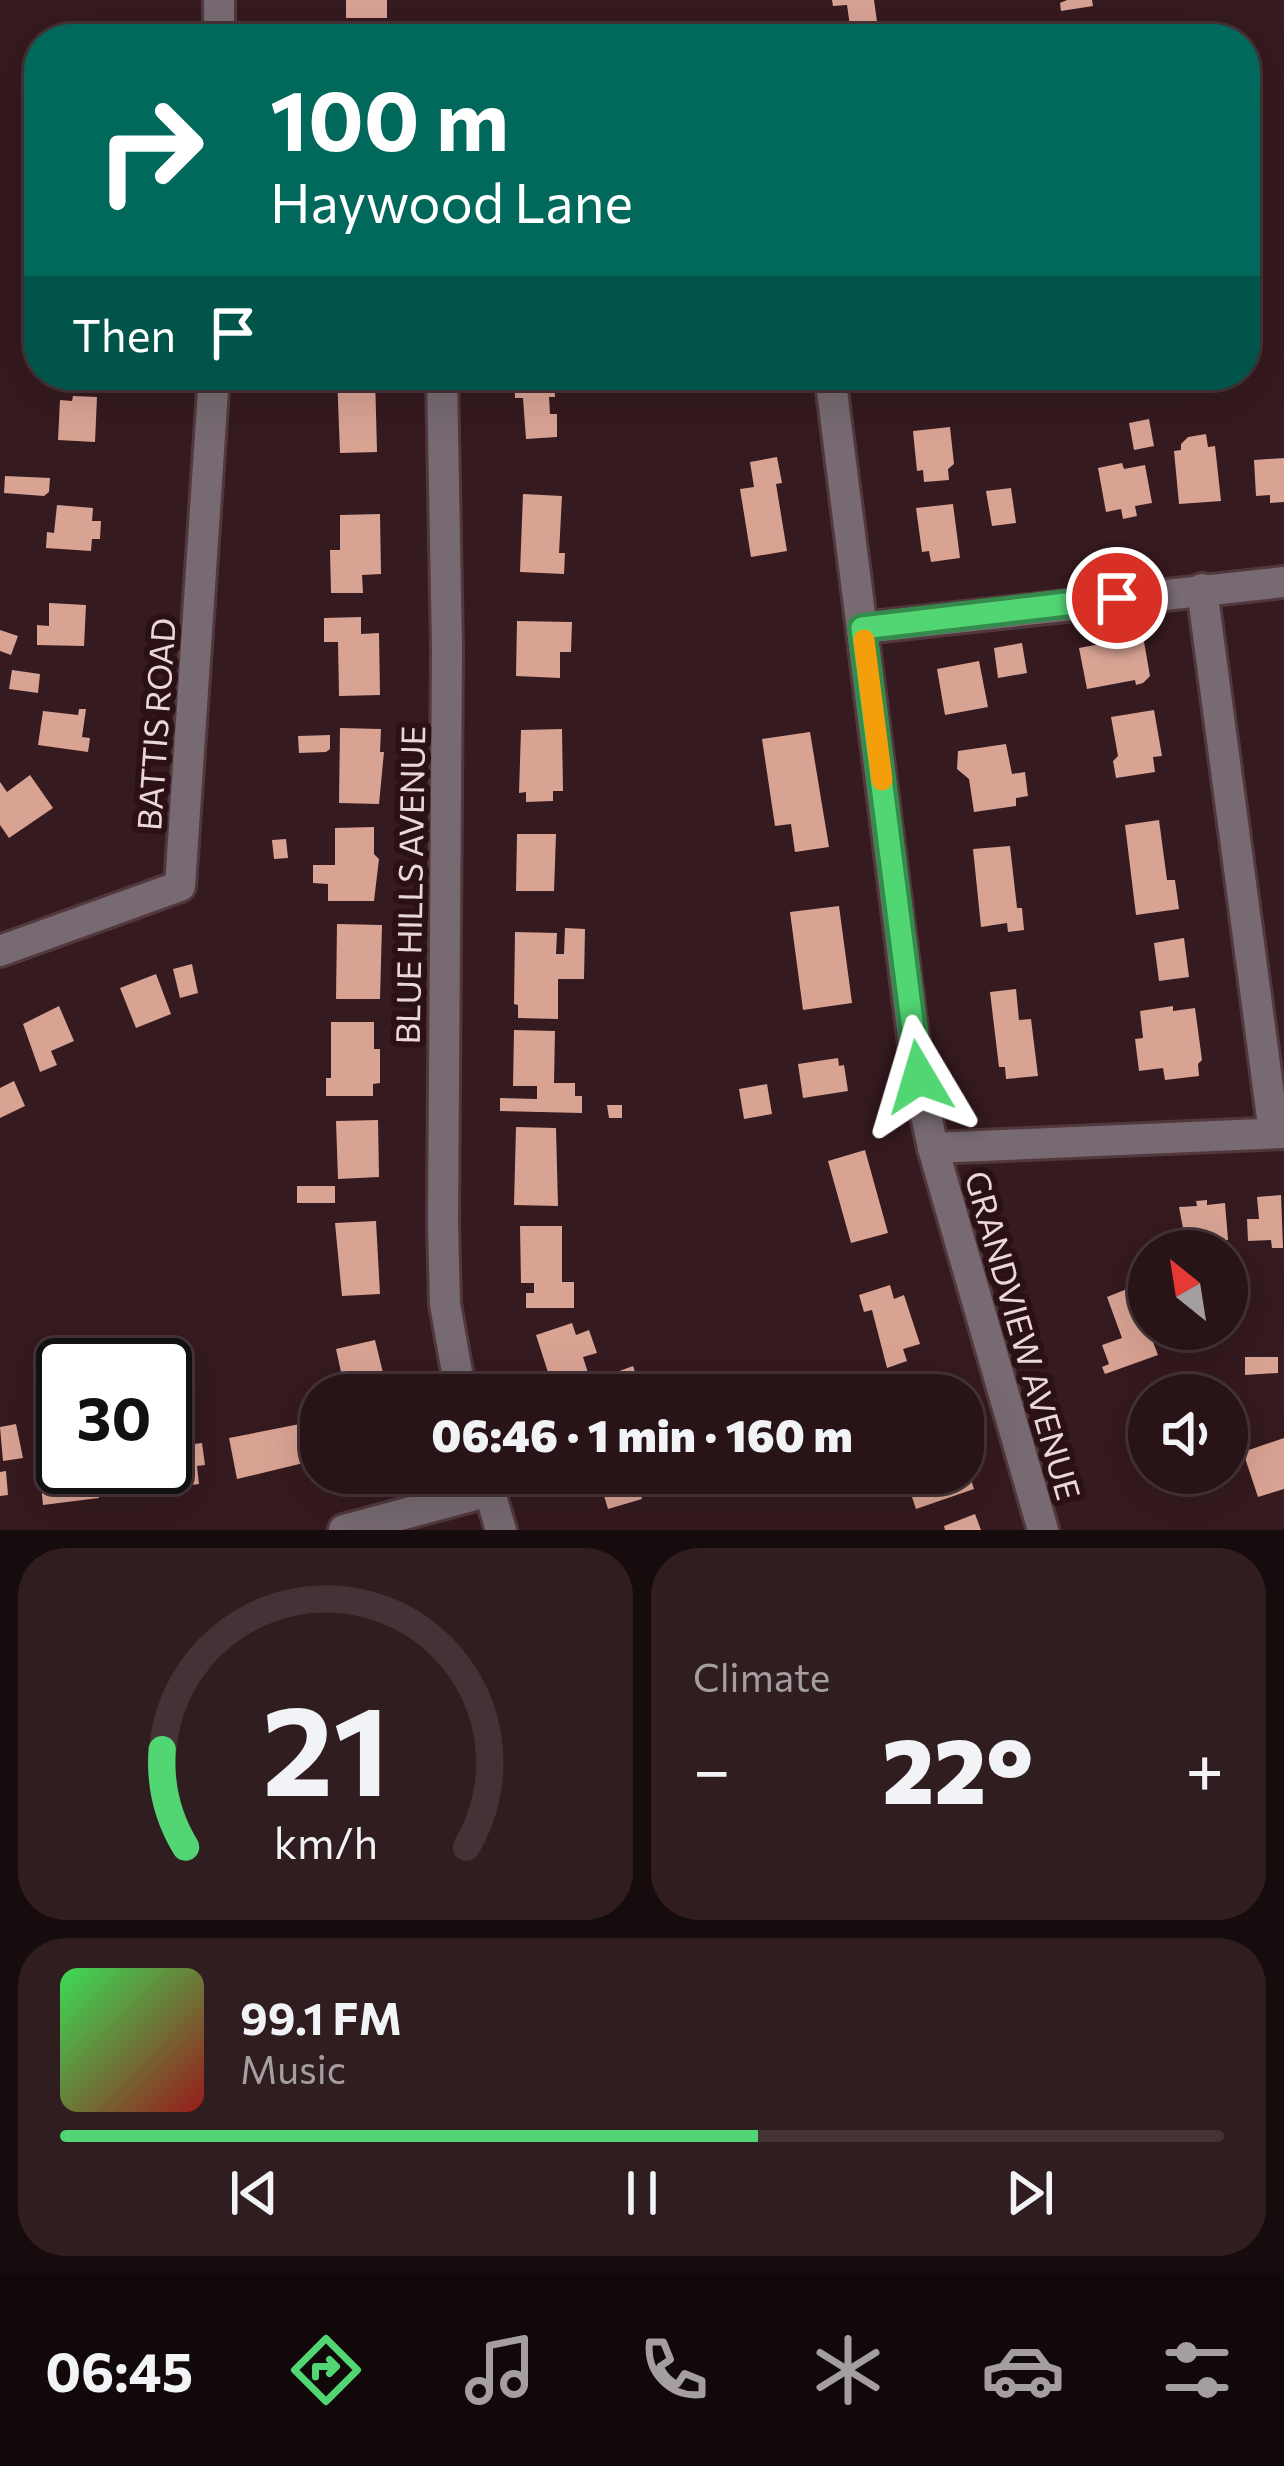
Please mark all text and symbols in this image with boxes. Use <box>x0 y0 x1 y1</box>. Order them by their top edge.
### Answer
text: 100 m <box>270 66 509 168</box>
icon: right <box>72 72 228 228</box>
text: Haywood Lane <box>270 168 633 234</box>
icon: arrive <box>200 300 266 366</box>
text: Then <box>72 306 176 361</box>
pin <box>1066 547 1168 649</box>
icon: arrive <box>1084 565 1150 631</box>
street label: BATTIS ROAD <box>127 616 183 832</box>
street label: BLUE HILLS AVENUE <box>386 725 432 1045</box>
position arrow <box>856 1014 982 1140</box>
street label: GRANDVIEW AVENUE <box>957 1166 1091 1504</box>
north arrow <box>1128 1230 1248 1350</box>
map controls <box>1128 1230 1248 1494</box>
speed limit sign: 30 <box>36 1338 192 1494</box>
button: sound <box>1128 1374 1248 1494</box>
text: 06:46 · 1 min · 160 m <box>431 1406 853 1461</box>
text: Climate <box>693 1652 830 1700</box>
text: 21 <box>262 1669 389 1822</box>
text: 22° <box>882 1712 1034 1823</box>
text: − <box>693 1727 731 1808</box>
text: + <box>1185 1727 1224 1808</box>
text: km/h <box>273 1815 378 1868</box>
text: 99.1 FM <box>240 1989 402 2044</box>
text: Music <box>240 2044 346 2092</box>
icon: previous <box>221 2160 287 2226</box>
icon: pause <box>609 2160 675 2226</box>
icon: next <box>997 2160 1063 2226</box>
icon: directions <box>284 2328 368 2412</box>
icon: music <box>458 2328 542 2412</box>
icon: phone <box>632 2328 716 2412</box>
icon: climate <box>806 2328 890 2412</box>
icon: car <box>981 2328 1065 2412</box>
icon: filters <box>1155 2328 1239 2412</box>
text: 06:45 <box>45 2337 193 2403</box>

